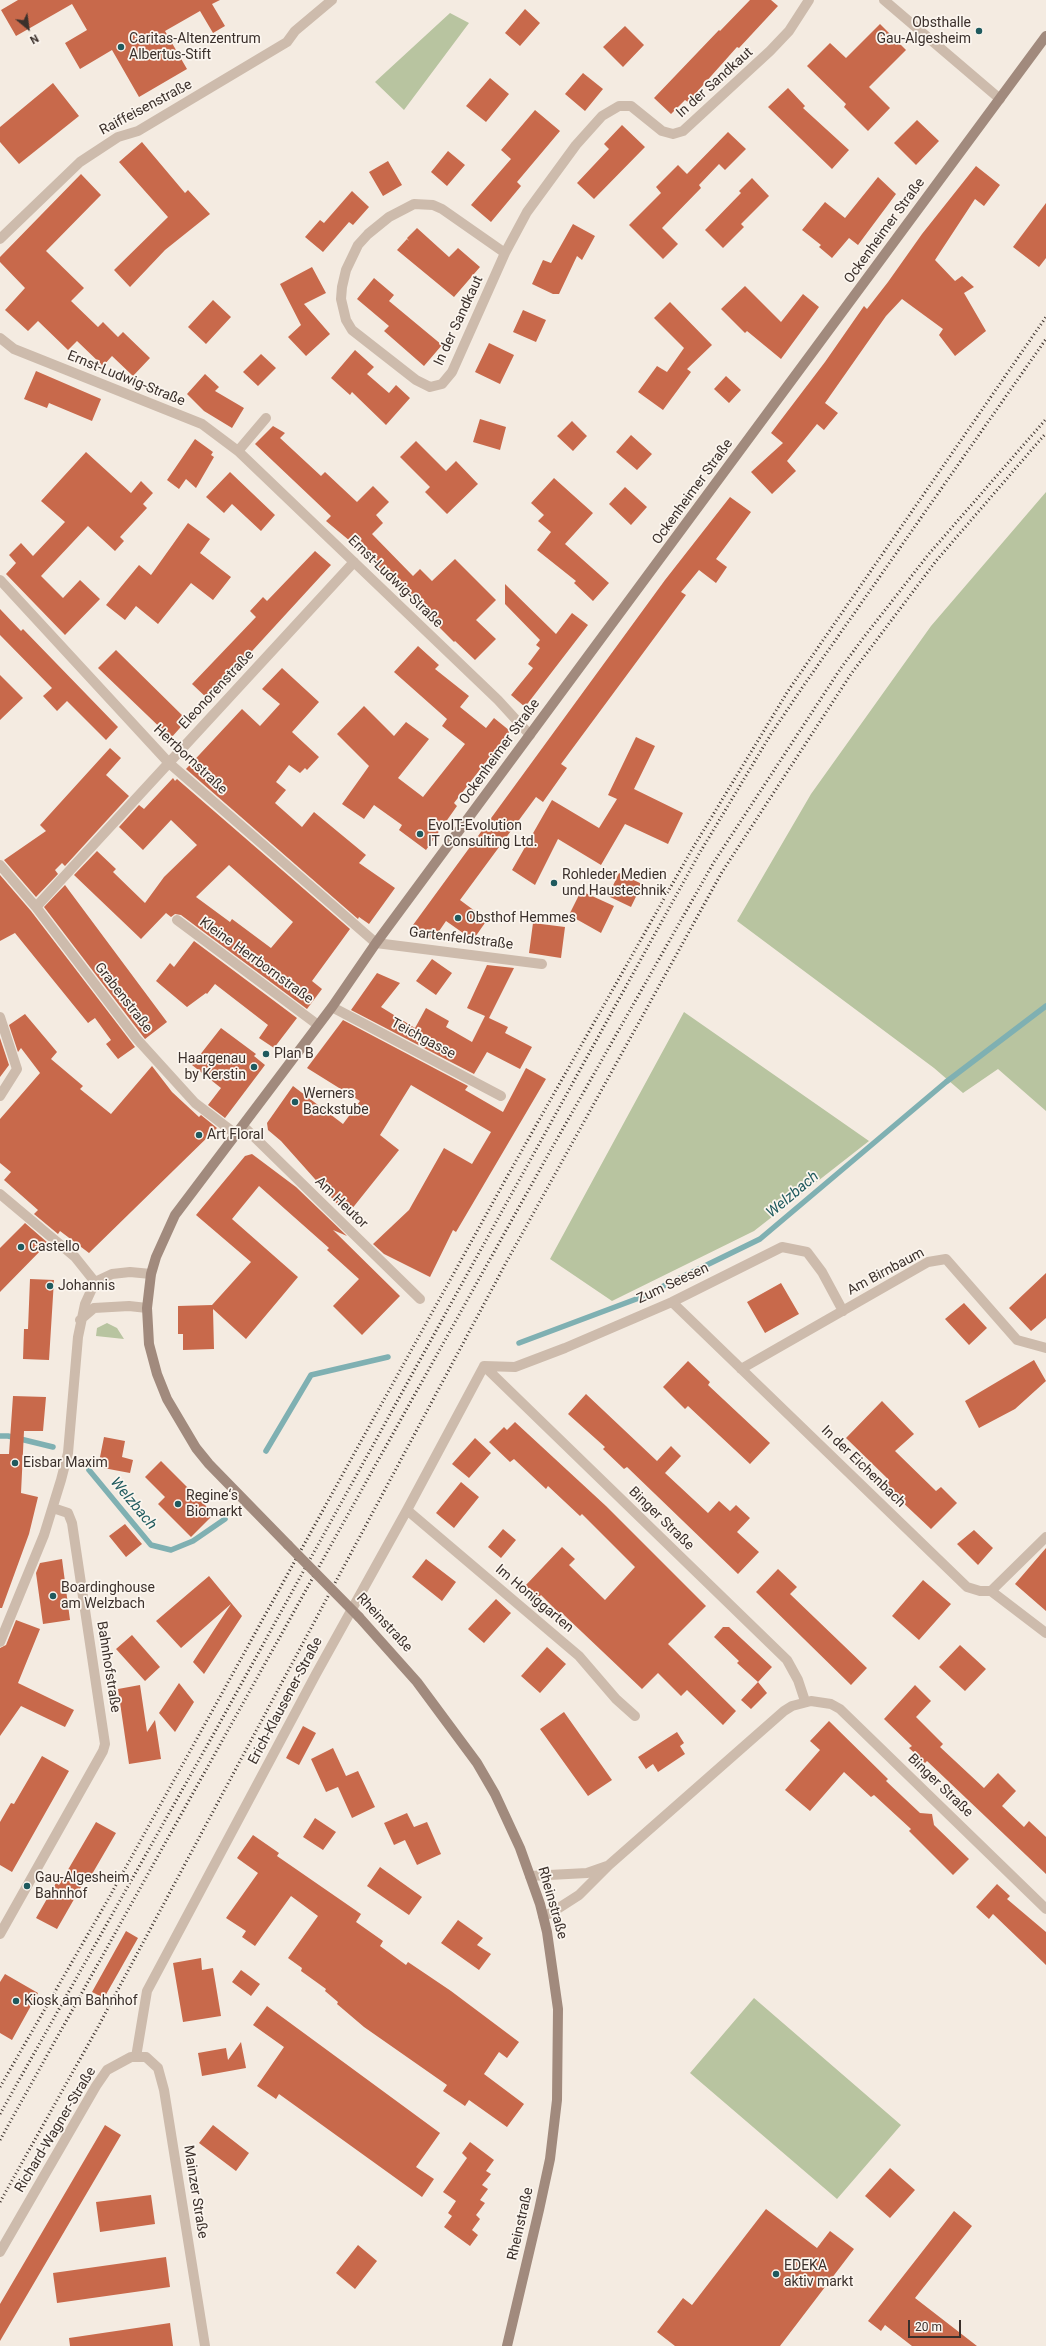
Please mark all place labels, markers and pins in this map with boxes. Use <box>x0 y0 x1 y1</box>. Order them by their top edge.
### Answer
place label: Obsthalle Gau-Algesheim <box>876 15 971 48</box>
marker: Obsthalle Gau-Algesheim <box>974 26 984 36</box>
place label: Caritas-Altenzentrum Albertus-Stift <box>129 31 261 64</box>
marker: Caritas-Altenzentrum Albertus-Stift <box>116 42 126 52</box>
place label: EvoIT-Evolution IT Consulting Ltd. <box>428 818 537 850</box>
marker: EvoIT-Evolution IT Consulting Ltd. <box>415 829 425 839</box>
place label: Rohleder Medien und Haustechnik <box>562 867 667 900</box>
marker: Rohleder Medien und Haustechnik <box>549 878 559 888</box>
place label: Obsthof Hemmes <box>466 910 576 926</box>
marker: Obsthof Hemmes <box>453 913 463 923</box>
place label: Plan B <box>274 1046 314 1062</box>
marker: Plan B <box>261 1049 271 1059</box>
place label: Haargenau by Kerstin <box>178 1051 246 1084</box>
marker: Haargenau by Kerstin <box>249 1062 259 1072</box>
place label: Werners Backstube <box>303 1086 369 1118</box>
marker: Werners Backstube <box>290 1097 300 1107</box>
place label: Art Floral <box>207 1127 264 1143</box>
marker: Art Floral <box>194 1130 204 1140</box>
place label: Castello <box>29 1239 80 1255</box>
marker: Castello <box>16 1242 26 1252</box>
place label: Johannis <box>58 1278 115 1294</box>
marker: Johannis <box>45 1281 55 1291</box>
place label: Eisbar Maxim <box>23 1455 108 1471</box>
marker: Eisbar Maxim <box>10 1458 20 1468</box>
place label: Regine‘s Biomarkt <box>186 1488 242 1520</box>
marker: Regine‘s Biomarkt <box>173 1499 183 1509</box>
place label: Boardinghouse am Welzbach <box>61 1580 155 1612</box>
marker: Boardinghouse am Welzbach <box>48 1591 58 1601</box>
place label: Gau-Algesheim Bahnhof <box>35 1870 130 1902</box>
marker: Gau-Algesheim Bahnhof <box>22 1881 32 1891</box>
place label: Kiosk am Bahnhof <box>24 1993 138 2009</box>
marker: Kiosk am Bahnhof <box>11 1996 21 2006</box>
place label: EDEKA aktiv markt <box>784 2258 853 2290</box>
marker: EDEKA aktiv markt <box>771 2269 781 2279</box>

